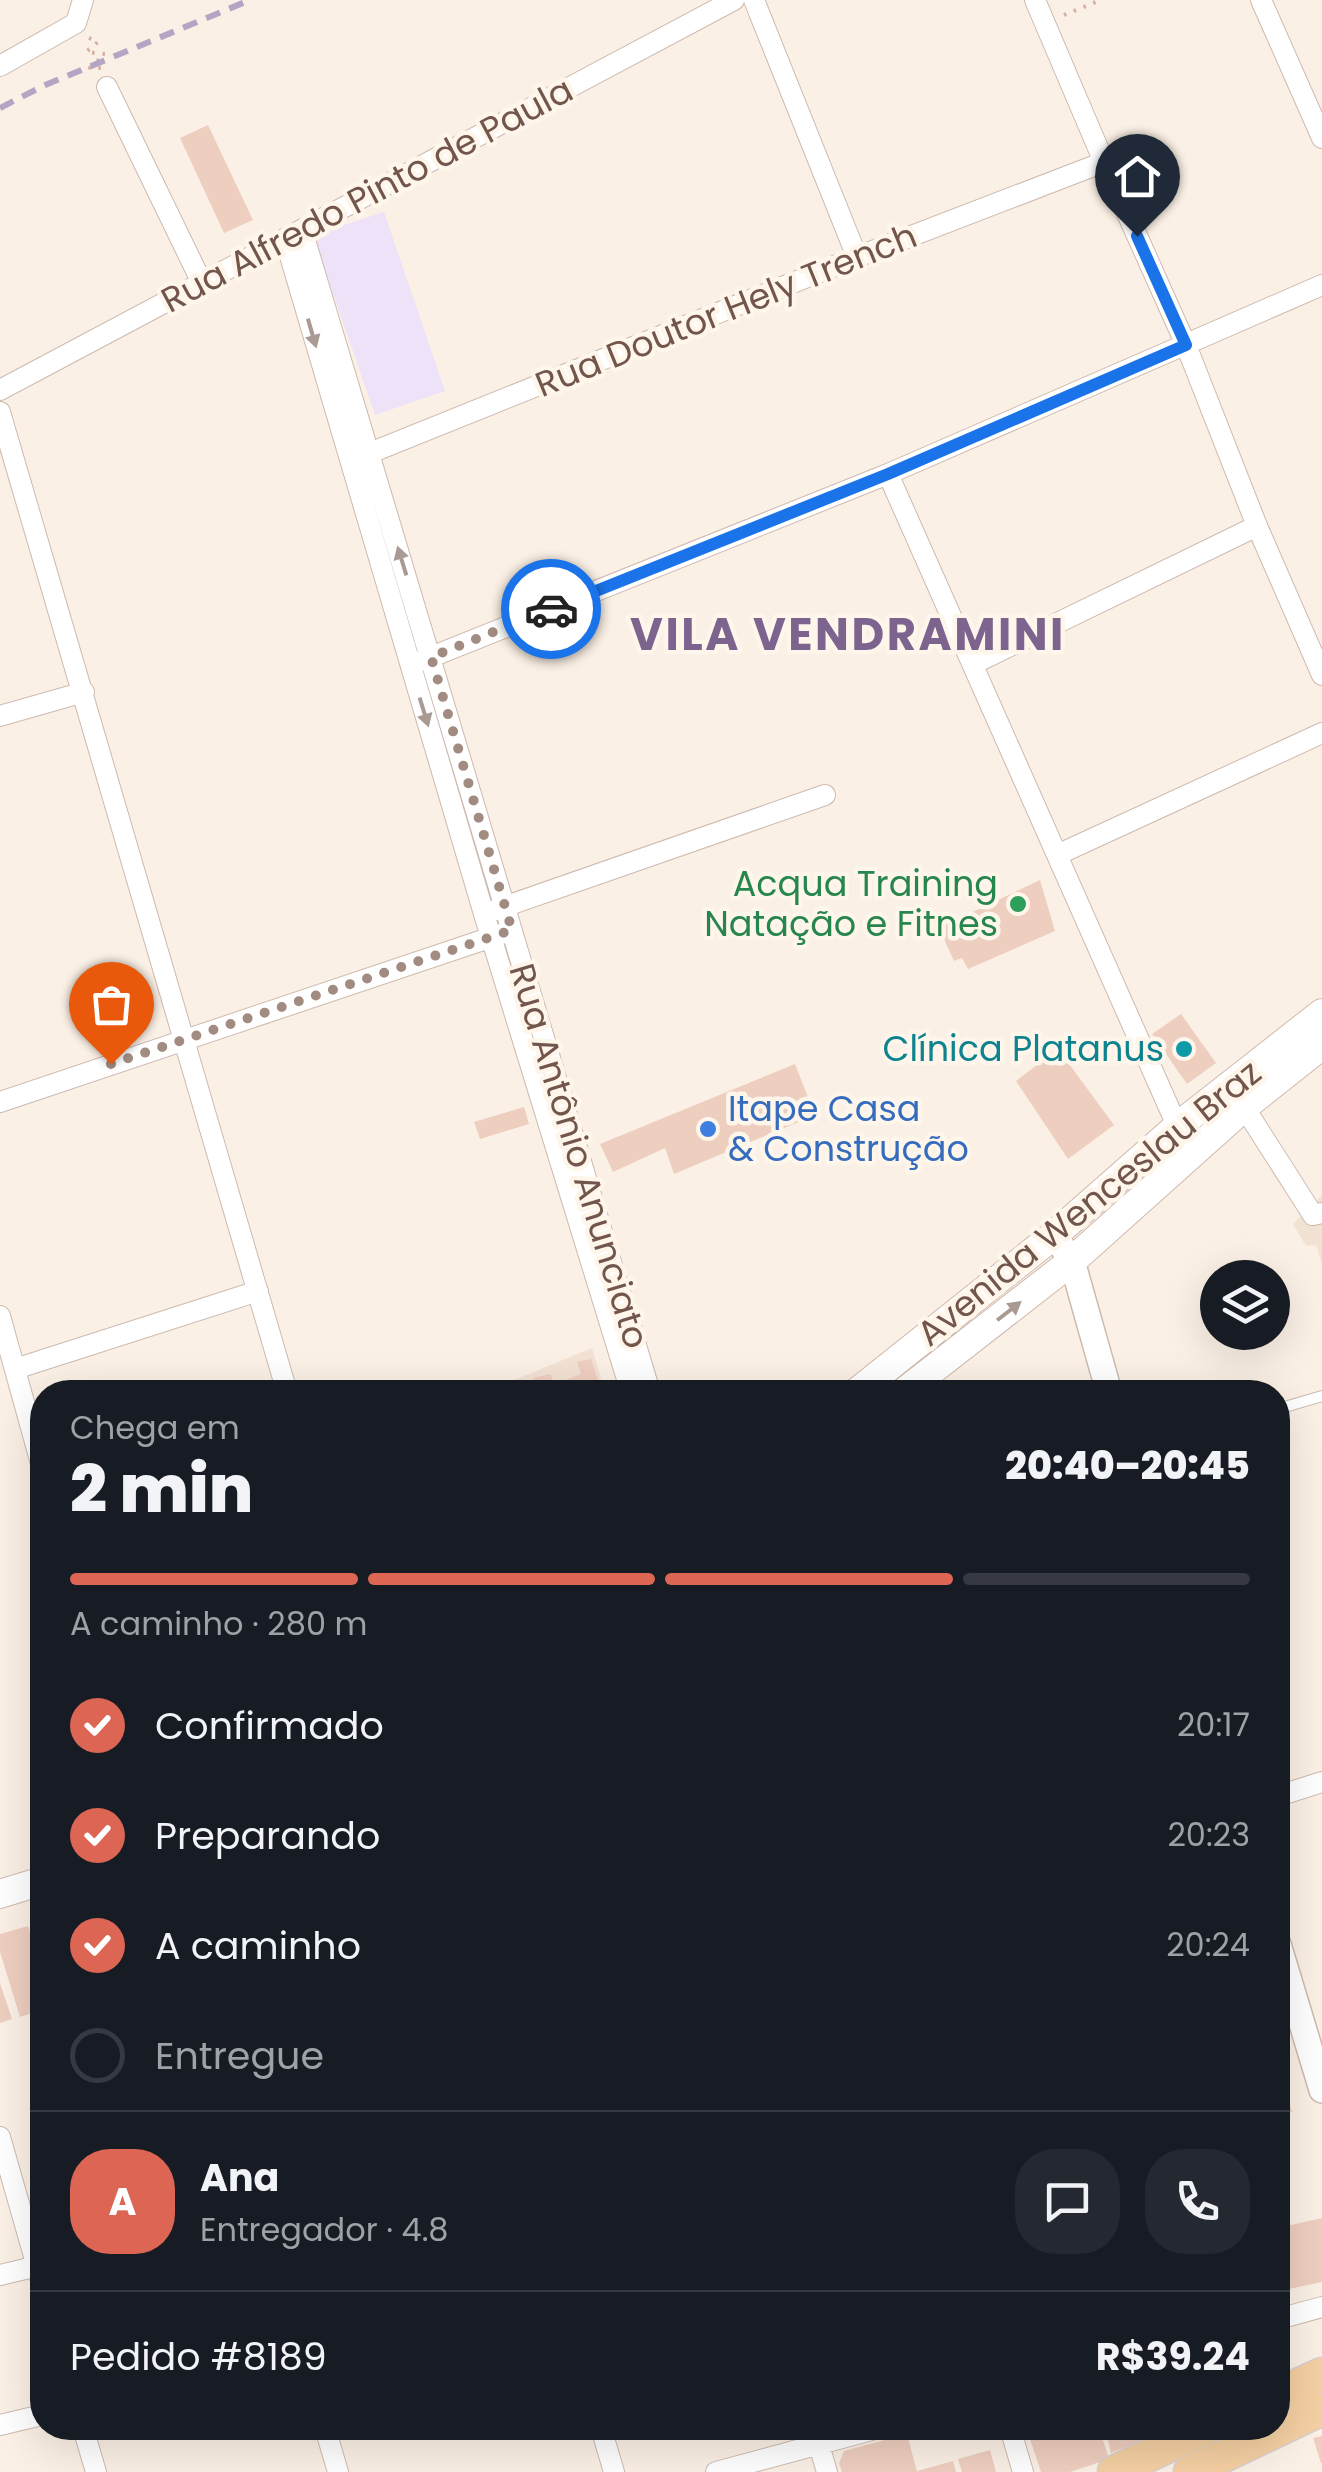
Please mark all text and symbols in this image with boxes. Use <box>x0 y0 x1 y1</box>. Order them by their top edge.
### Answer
street label: Rua Alfredo Pinto de Paula <box>152 65 581 324</box>
pin <box>1095 134 1180 237</box>
icon: home <box>1110 149 1165 204</box>
street label: Rua Doutor Hely Trench <box>528 211 924 409</box>
one-way arrow <box>305 318 320 349</box>
one-way arrow <box>394 545 409 576</box>
courier <box>501 559 601 659</box>
icon: car <box>524 582 579 637</box>
district label: VILA VENDRAMINI <box>630 603 1066 666</box>
one-way arrow <box>417 697 432 727</box>
place label: Acqua Training Natação e Fitnes <box>704 859 998 948</box>
marker: Acqua Training Natação e Fitnes <box>1007 893 1029 915</box>
street label: Rua Antônio Anunciato <box>498 957 661 1354</box>
pin <box>69 962 154 1065</box>
icon: bag <box>84 977 139 1032</box>
place label: Clínica Platanus <box>882 1024 1164 1073</box>
marker: Clínica Platanus <box>1173 1038 1195 1060</box>
street label: Avenida Wenceslau Braz <box>906 1048 1271 1357</box>
place label: Itape Casa & Construção <box>728 1084 969 1173</box>
marker: Itape Casa & Construção <box>697 1118 719 1140</box>
map controls <box>1200 1260 1290 1350</box>
button: layers <box>1200 1260 1290 1350</box>
one-way arrow <box>995 1300 1021 1321</box>
text: Chega em <box>70 1405 240 1450</box>
text: 20:40–20:45 <box>1005 1439 1250 1492</box>
text: 2 min <box>70 1444 253 1535</box>
text: A caminho · 280 m <box>70 1601 368 1646</box>
icon: check <box>70 1698 125 1753</box>
text: Confirmado <box>155 1699 384 1752</box>
text: 20:17 <box>1177 1702 1250 1747</box>
icon: check <box>70 1808 125 1863</box>
text: Preparando <box>155 1809 380 1862</box>
text: 20:23 <box>1167 1812 1250 1857</box>
icon: check <box>70 1918 125 1973</box>
text: A caminho <box>155 1919 361 1972</box>
text: 20:24 <box>1166 1922 1250 1967</box>
text: Entregue <box>155 2029 324 2082</box>
button: chat <box>1015 2149 1120 2254</box>
button: phone <box>1145 2149 1250 2254</box>
text: Ana <box>200 2151 279 2204</box>
text: A <box>108 2175 137 2228</box>
text: Entregador · 4.8 <box>200 2207 449 2252</box>
text: Pedido #8189 <box>70 2330 327 2383</box>
text: R$39.24 <box>1096 2330 1250 2383</box>

